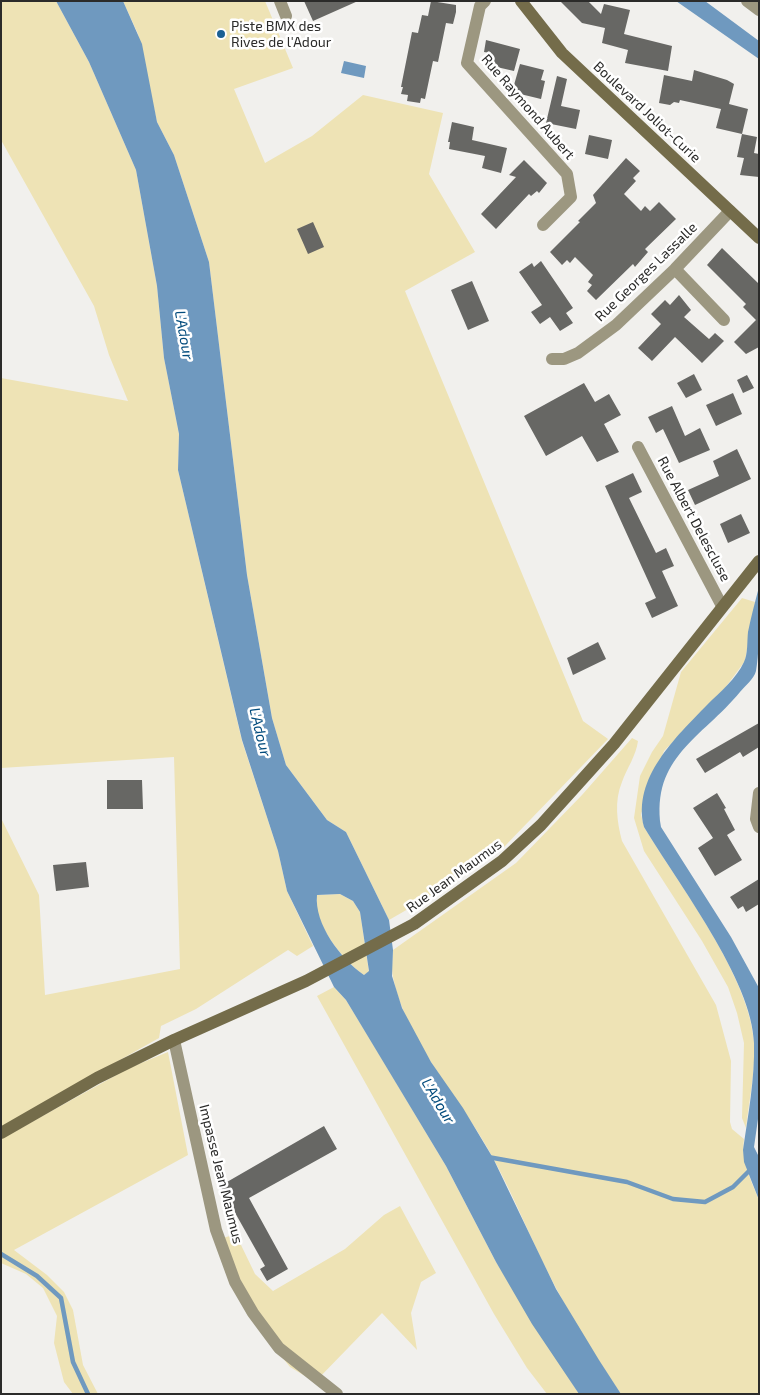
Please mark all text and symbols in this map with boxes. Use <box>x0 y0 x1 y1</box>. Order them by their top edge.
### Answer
place label: Piste BMX des Rives de l'Adour <box>231 18 331 50</box>
marker: Piste BMX des Rives de l'Adour <box>215 28 227 40</box>
street label: Rue Raymond Aubert <box>478 51 578 163</box>
street label: Boulevard Joliot-Curie <box>590 58 704 166</box>
street label: Rue Georges Lassalle <box>592 219 700 325</box>
water label: L'Adour <box>171 309 197 361</box>
street label: Rue Albert Delescluse <box>654 454 734 584</box>
water label: L'Adour <box>245 706 275 758</box>
street label: Rue Jean Maumus <box>403 836 505 916</box>
water label: L'Adour <box>417 1075 459 1127</box>
street label: Impasse Jean Maumus <box>196 1103 246 1245</box>

